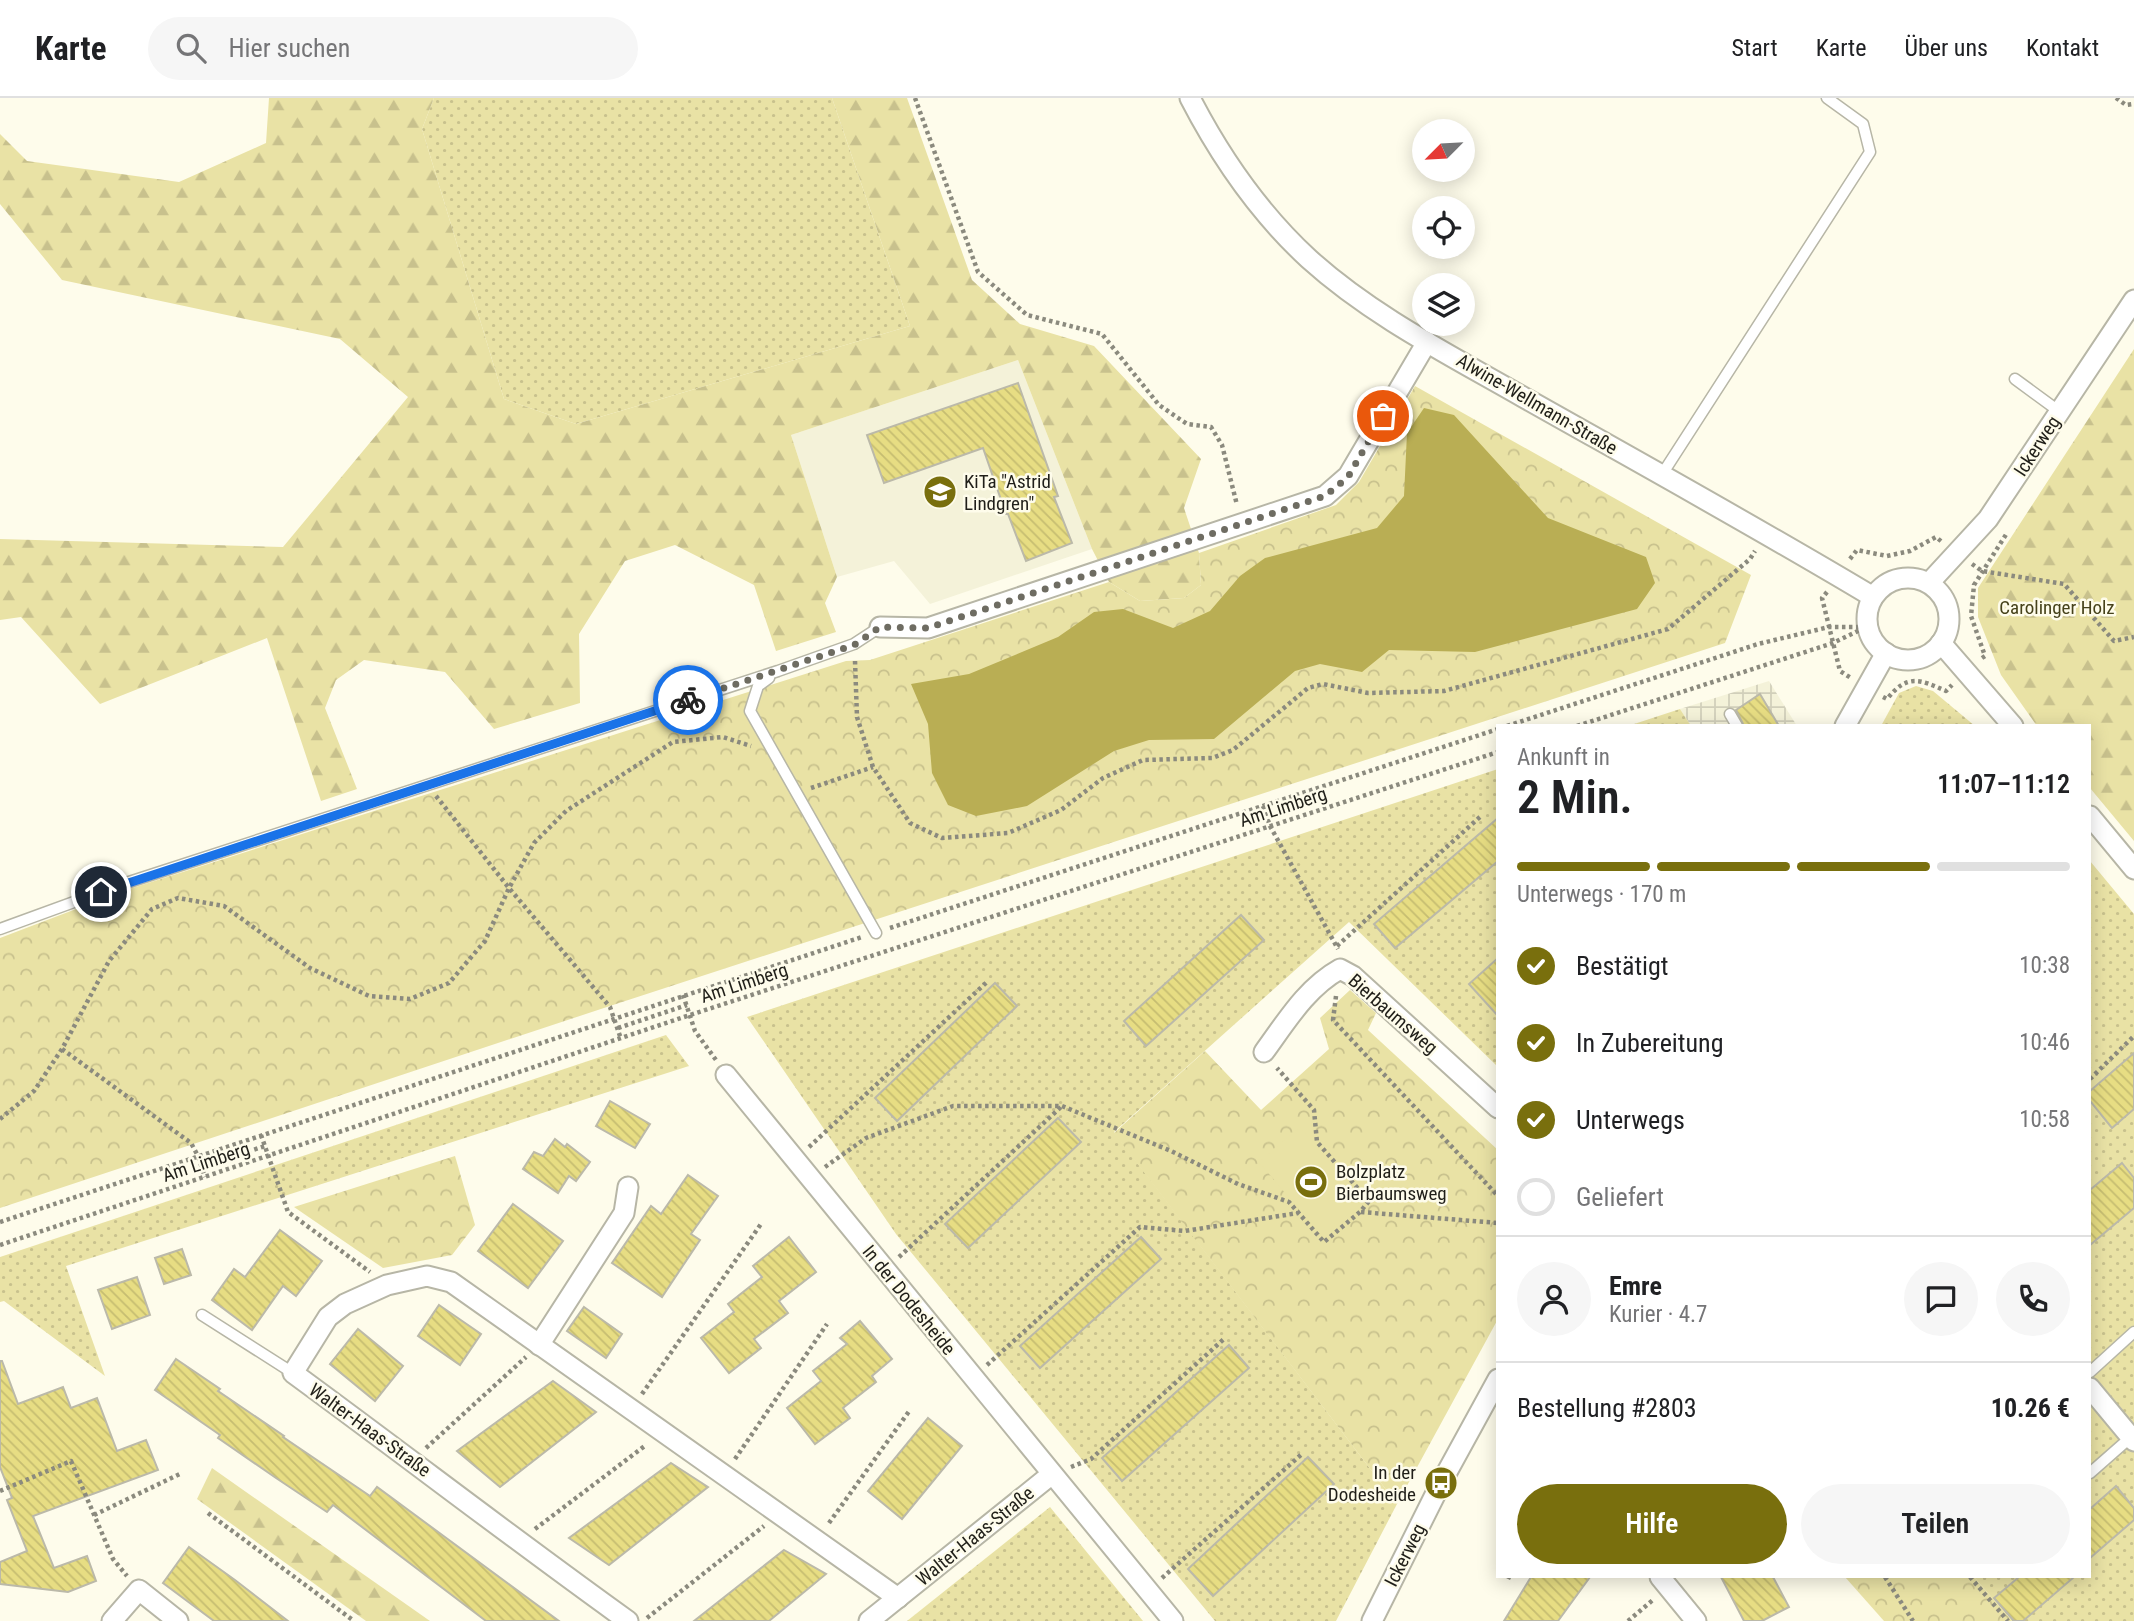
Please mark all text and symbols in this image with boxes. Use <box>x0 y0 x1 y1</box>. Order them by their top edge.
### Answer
search box <box>148 17 638 80</box>
text: Karte <box>35 29 106 68</box>
icon: search <box>172 29 210 67</box>
text: Hier suchen <box>228 33 350 63</box>
text: Start <box>1732 34 1778 62</box>
text: Karte <box>1816 34 1866 62</box>
text: Über uns <box>1904 34 1988 62</box>
text: Kontakt <box>2026 34 2099 62</box>
north arrow <box>1412 119 1475 182</box>
map controls <box>1412 119 1475 336</box>
button: locate <box>1412 196 1475 259</box>
button: layers <box>1412 273 1475 336</box>
street label: Alwine-Wellmann-Straße <box>1452 349 1622 460</box>
pin <box>1353 386 1413 446</box>
icon: bag <box>1364 397 1402 435</box>
street label: Ickerweg <box>2009 411 2065 481</box>
place label: KiTa "Astrid Lindgren" <box>964 470 1051 515</box>
school or university icon: KiTa "Astrid Lindgren" <box>921 473 959 511</box>
park label: Carolinger Holz <box>1999 596 2115 619</box>
courier <box>653 665 723 735</box>
icon: bike <box>669 681 707 719</box>
text: Ankunft in <box>1517 744 1610 771</box>
text: 11:07–11:12 <box>1937 769 2070 799</box>
text: 2 Min. <box>1517 770 1633 824</box>
street label: Am Limberg <box>1236 782 1330 832</box>
pin <box>71 862 131 922</box>
icon: home <box>82 873 120 911</box>
text: Unterwegs · 170 m <box>1517 881 1686 908</box>
icon: check <box>1517 947 1555 985</box>
text: Bestätigt <box>1576 951 1669 981</box>
text: 10:38 <box>2019 952 2070 979</box>
street label: Am Limberg <box>697 958 791 1008</box>
street label: Bierbaumsweg <box>1344 969 1442 1059</box>
icon: check <box>1517 1024 1555 1062</box>
text: In Zubereitung <box>1576 1028 1724 1058</box>
text: 10:46 <box>2019 1029 2070 1056</box>
icon: check <box>1517 1101 1555 1139</box>
text: Unterwegs <box>1576 1105 1685 1135</box>
text: 10:58 <box>2019 1106 2070 1133</box>
street label: Am Limberg <box>159 1137 253 1187</box>
place label: Bolzplatz Bierbaumsweg <box>1336 1160 1447 1205</box>
sports icon: Bolzplatz Bierbaumsweg <box>1292 1163 1330 1201</box>
text: Geliefert <box>1576 1182 1664 1212</box>
street label: In der Dodesheide <box>858 1240 960 1360</box>
button: person <box>1517 1262 1591 1336</box>
button: chat <box>1904 1262 1978 1336</box>
button: phone <box>1996 1262 2070 1336</box>
text: Emre <box>1609 1271 1662 1301</box>
text: Kurier · 4.7 <box>1609 1301 1707 1328</box>
street label: Walter-Haas-Straße <box>305 1378 435 1482</box>
text: Bestellung #2803 <box>1517 1393 1697 1423</box>
text: 10.26 € <box>1991 1393 2070 1423</box>
place label: In der Dodesheide <box>1328 1461 1416 1506</box>
bus stop icon: In der Dodesheide <box>1422 1464 1460 1502</box>
street label: Walter-Haas-Straße <box>911 1481 1039 1591</box>
button: Hilfe <box>1517 1484 1787 1564</box>
button: Teilen <box>1801 1484 2070 1564</box>
street label: Ickerweg <box>1379 1520 1431 1590</box>

